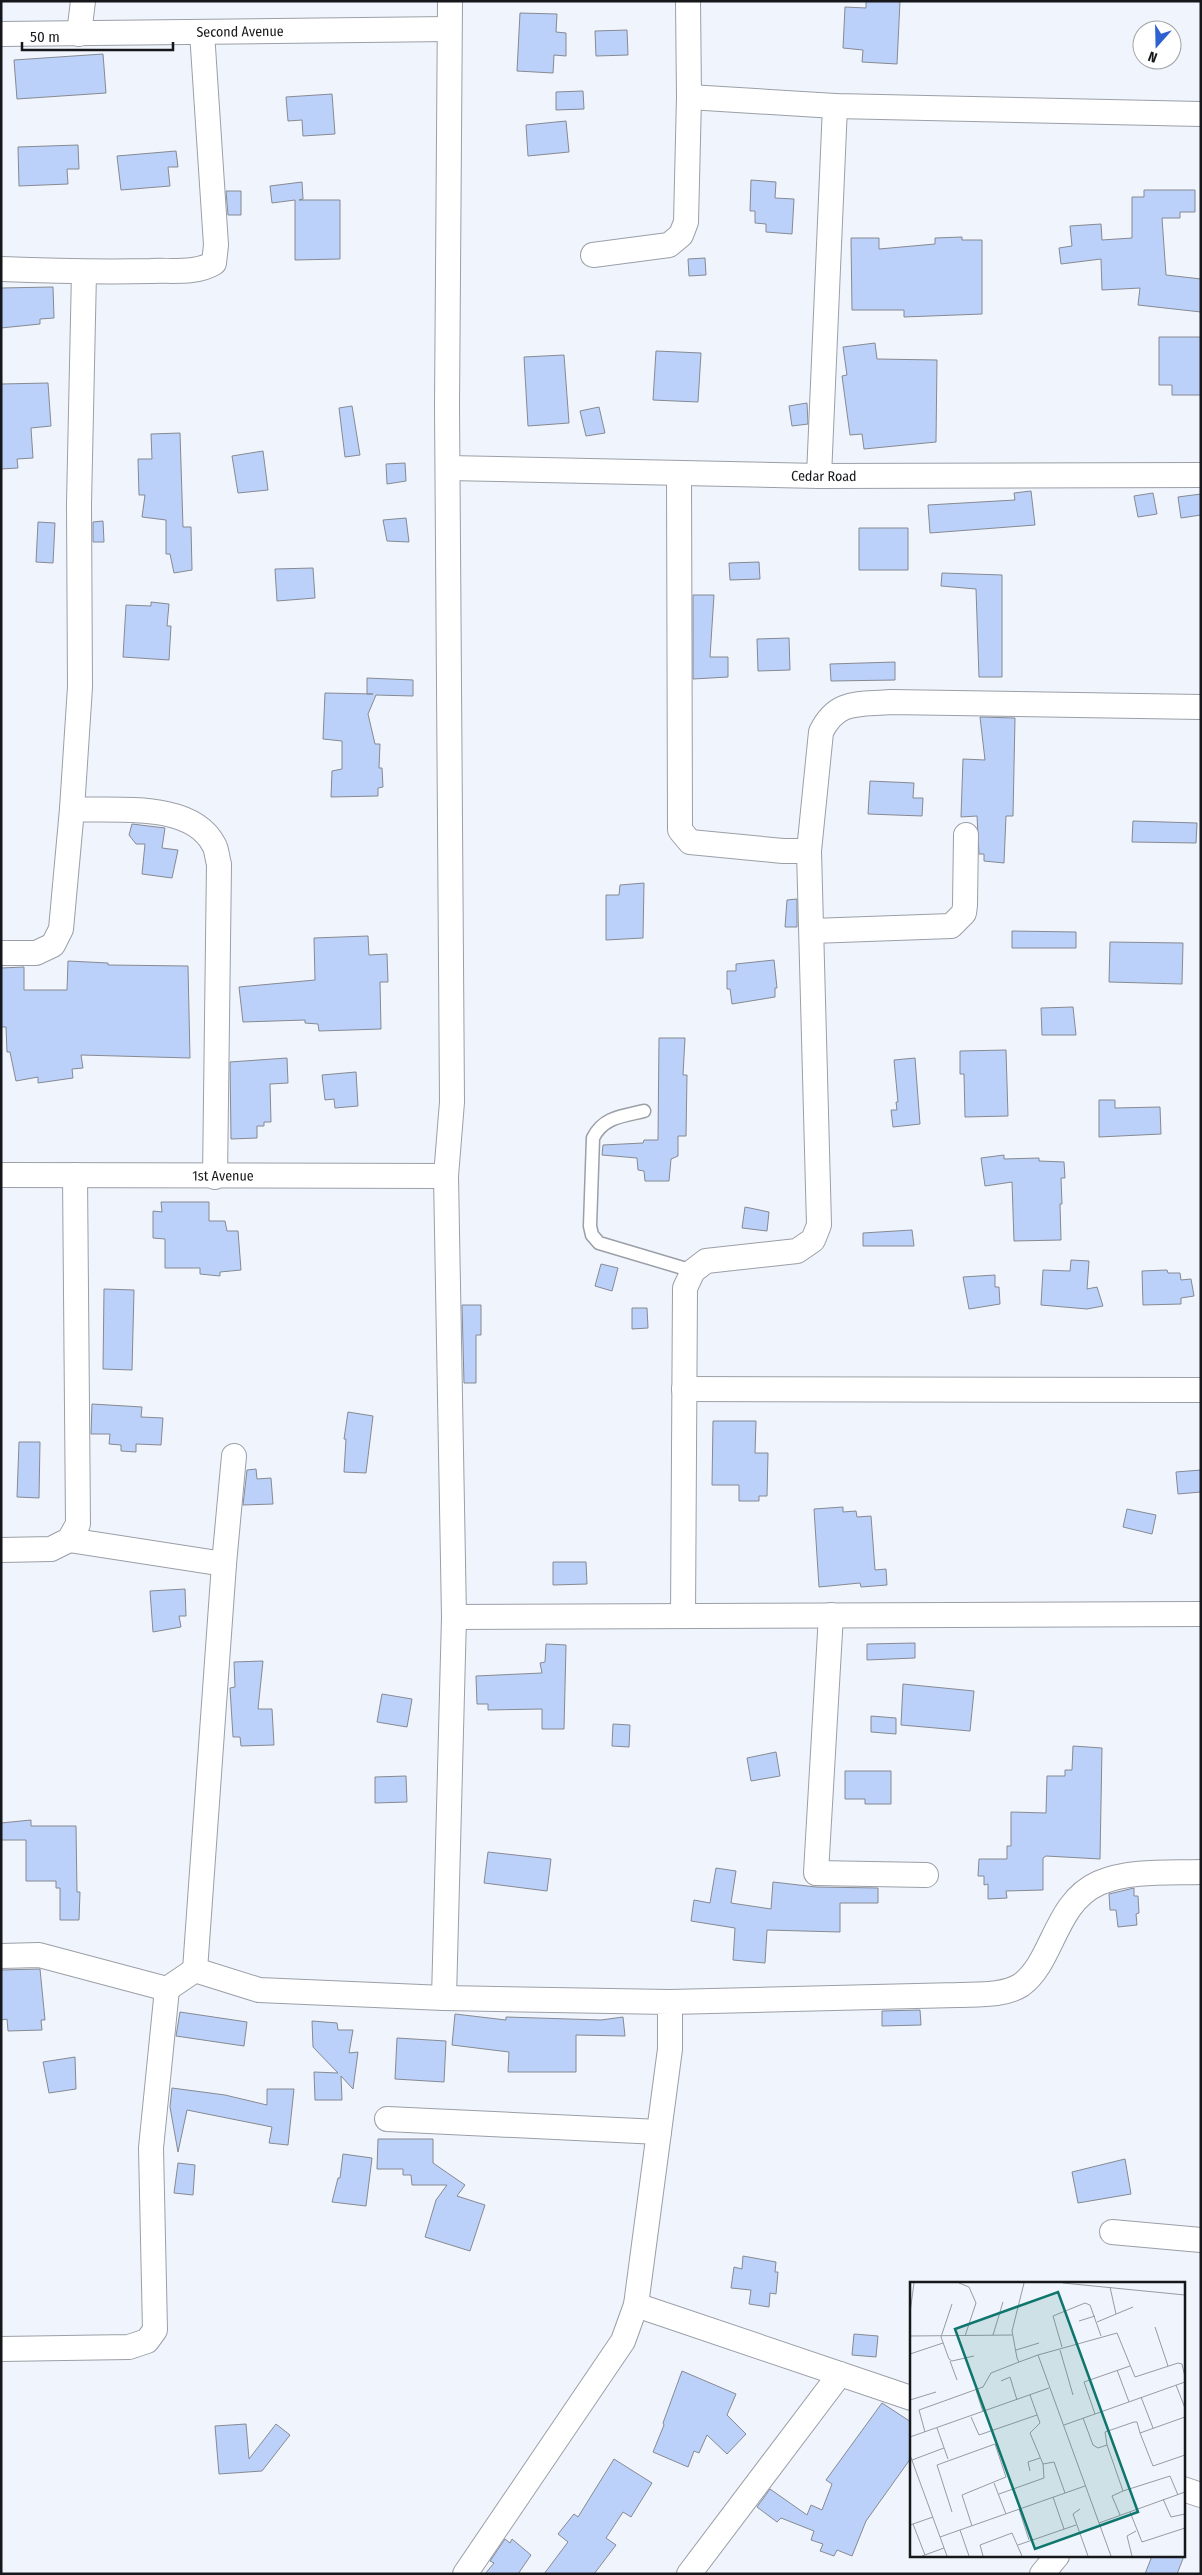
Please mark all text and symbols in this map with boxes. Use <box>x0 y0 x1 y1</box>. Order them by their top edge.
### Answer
scale bar <box>22 20 174 52</box>
north arrow <box>1132 20 1182 70</box>
street label: Second Avenue <box>196 22 284 40</box>
text: 50 m <box>30 28 60 46</box>
text: N <box>1146 47 1160 66</box>
street label: Cedar Road <box>791 467 857 485</box>
street label: 1st Avenue <box>192 1167 254 1184</box>
inset map <box>910 2282 1184 2558</box>

